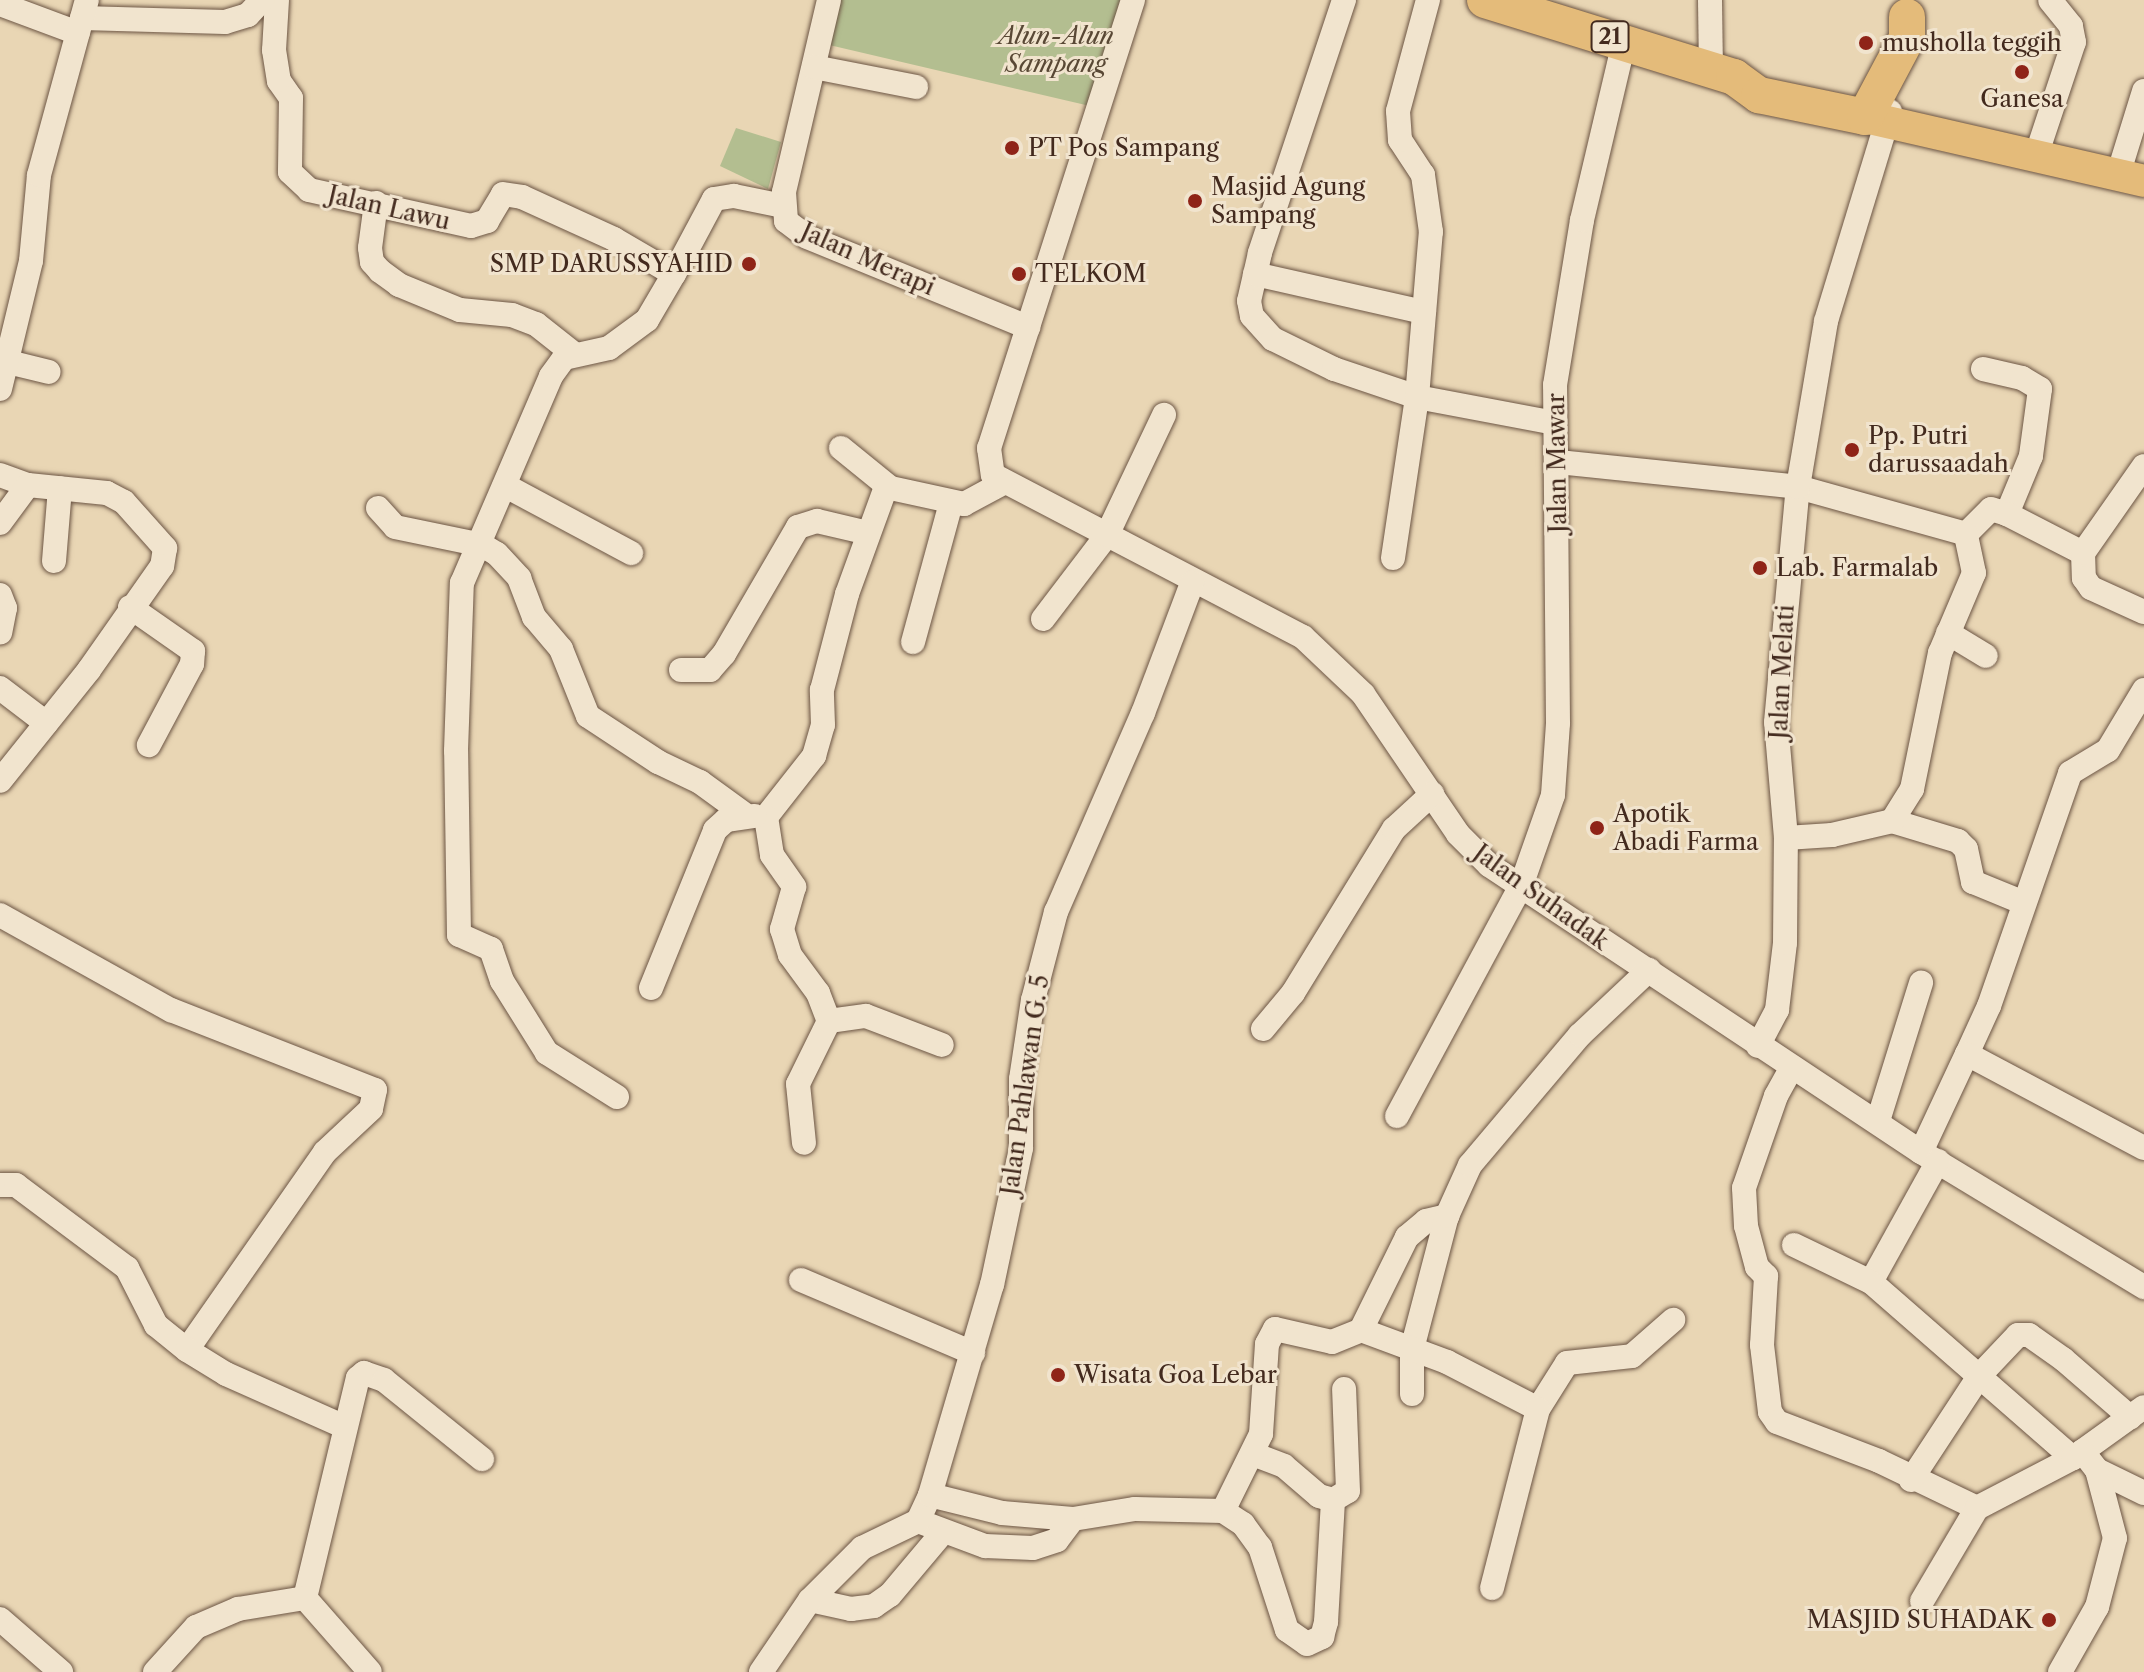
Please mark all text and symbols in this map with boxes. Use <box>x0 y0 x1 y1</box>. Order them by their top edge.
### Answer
road number: 21 <box>1590 19 1630 55</box>
park label: Alun-Alun Sampang <box>998 22 1114 78</box>
place label: musholla teggih <box>1882 29 2062 57</box>
marker: musholla teggih <box>1857 34 1875 52</box>
marker: Ganesa <box>2013 63 2031 81</box>
place label: Ganesa <box>1980 85 2064 113</box>
place label: PT Pos Sampang <box>1028 134 1219 162</box>
marker: PT Pos Sampang <box>1003 139 1021 157</box>
place label: Masjid Agung Sampang <box>1211 173 1366 229</box>
street label: Jalan Lawu <box>325 180 453 236</box>
marker: Masjid Agung Sampang <box>1186 192 1204 210</box>
street label: Jalan Merapi <box>796 217 940 301</box>
place label: SMP DARUSSYAHID <box>489 250 733 278</box>
marker: SMP DARUSSYAHID <box>740 255 758 273</box>
place label: TELKOM <box>1035 260 1147 288</box>
marker: TELKOM <box>1010 265 1028 283</box>
street label: Jalan Mawar <box>1541 393 1573 533</box>
place label: Pp. Putri darussaadah <box>1868 422 2009 478</box>
marker: Pp. Putri darussaadah <box>1843 441 1861 459</box>
place label: Lab. Farmalab <box>1776 554 1938 582</box>
marker: Lab. Farmalab <box>1751 559 1769 577</box>
street label: Jalan Melati <box>1764 604 1800 740</box>
place label: Apotik Abadi Farma <box>1613 800 1759 856</box>
marker: Apotik Abadi Farma <box>1588 819 1606 837</box>
street label: Jalan Suhadak <box>1468 838 1614 956</box>
street label: Jalan Pahlawan G. 5 <box>995 973 1055 1197</box>
place label: Wisata Goa Lebar <box>1074 1361 1278 1389</box>
marker: Wisata Goa Lebar <box>1049 1366 1067 1384</box>
place label: MASJID SUHADAK <box>1807 1606 2033 1634</box>
marker: MASJID SUHADAK <box>2040 1611 2058 1629</box>

